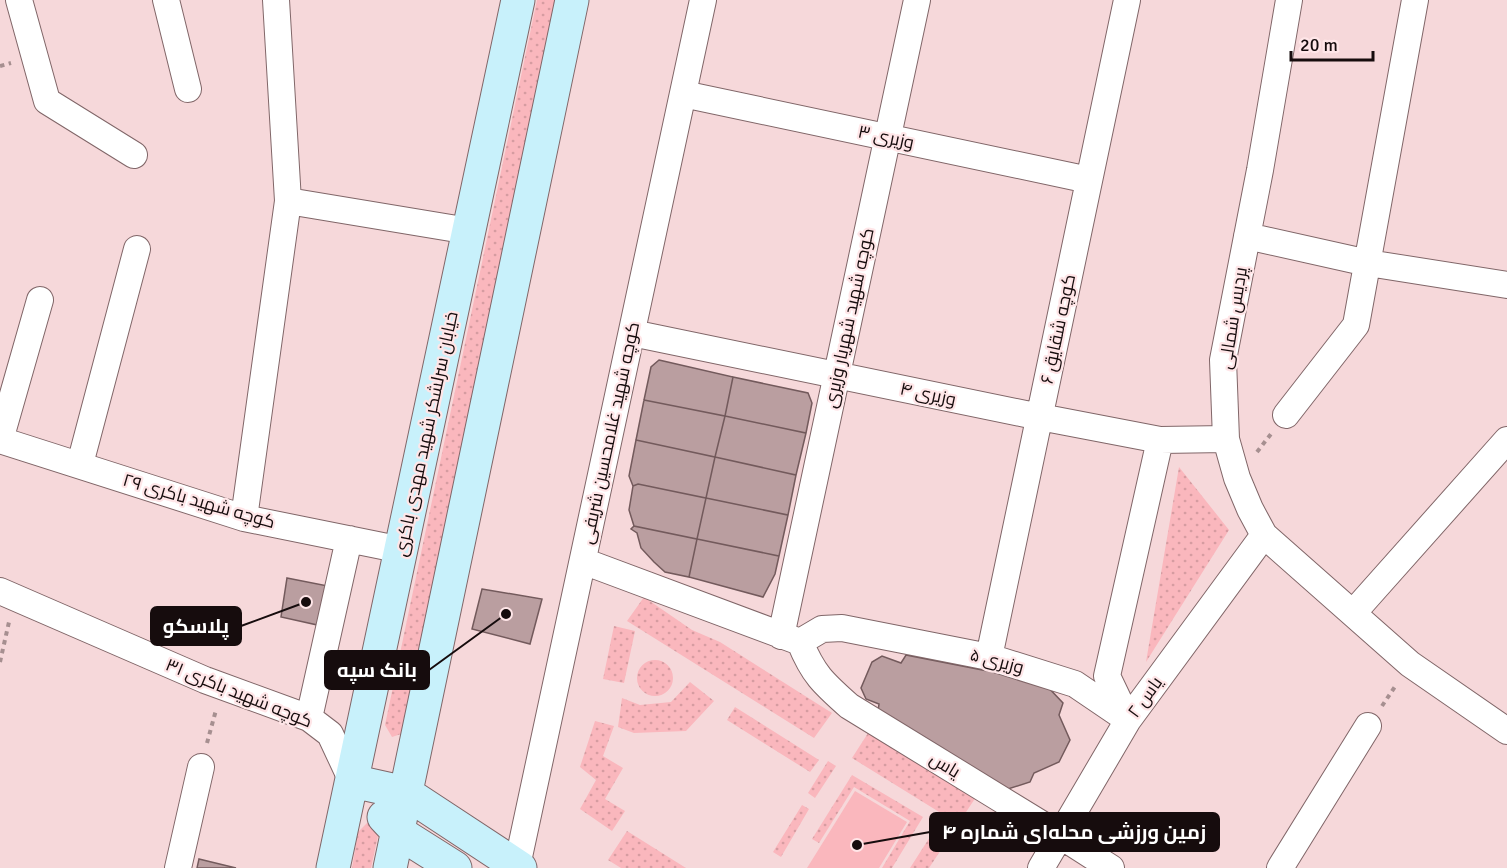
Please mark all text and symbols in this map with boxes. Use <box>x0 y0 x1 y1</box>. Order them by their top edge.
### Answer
scale bar <box>1291 24 1374 62</box>
text: 20 m <box>1300 34 1338 56</box>
street label: وزیری ۳ <box>856 120 916 154</box>
street label: کوچه شهید شهریار وزیری <box>819 226 880 410</box>
street label: پردیس شمالی <box>1214 265 1253 371</box>
street label: کوچه شقایق ۶ <box>1036 272 1081 386</box>
street label: خیابان سرلشکر شهید مهدی باکری <box>389 309 463 559</box>
street label: کوچه شهید غلامحسین شریفی <box>576 320 645 546</box>
street label: وزیری ۴ <box>898 377 958 411</box>
street label: کوچه شهید باکری ۲۹ <box>120 469 278 534</box>
callout: پلاسکو <box>151 607 241 645</box>
text: پلاسکو <box>163 614 229 640</box>
street label: وزیری ۵ <box>968 643 1026 679</box>
callout: بانک سپه <box>325 651 429 689</box>
street label: کوچه شهید باکری ۳۱ <box>162 654 316 733</box>
text: بانک سپه <box>337 658 417 684</box>
street label: یاس ۲ <box>1123 672 1167 722</box>
street label: یاس <box>926 747 965 783</box>
callout: زمین ورزشی محله‌ای شماره ۴ <box>930 813 1219 851</box>
text: زمین ورزشی محله‌ای شماره ۴ <box>942 820 1206 845</box>

